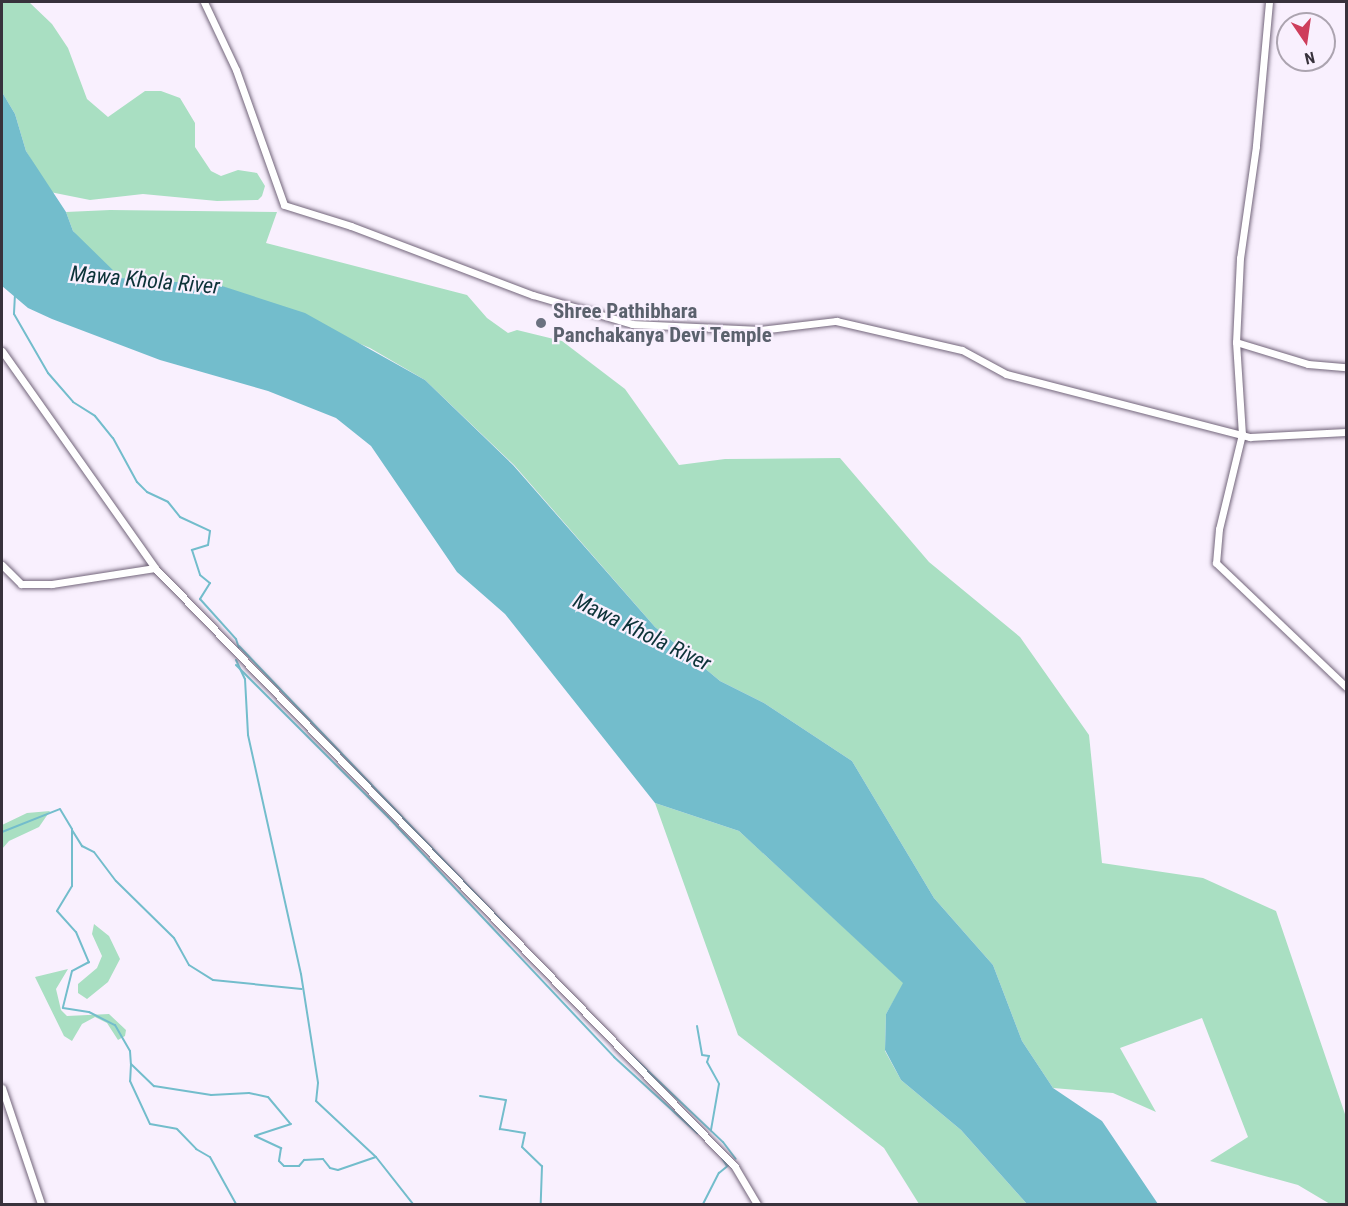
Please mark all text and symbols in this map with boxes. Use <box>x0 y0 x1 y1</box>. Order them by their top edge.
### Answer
north arrow <box>1276 12 1336 72</box>
text: N <box>1303 48 1317 68</box>
water label: Mawa Khola River <box>69 260 221 300</box>
place label: Shree Pathibhara Panchakanya Devi Temple <box>553 298 772 348</box>
marker: Shree Pathibhara Panchakanya Devi Temple <box>534 316 548 330</box>
water label: Mawa Khola River <box>569 587 715 677</box>

